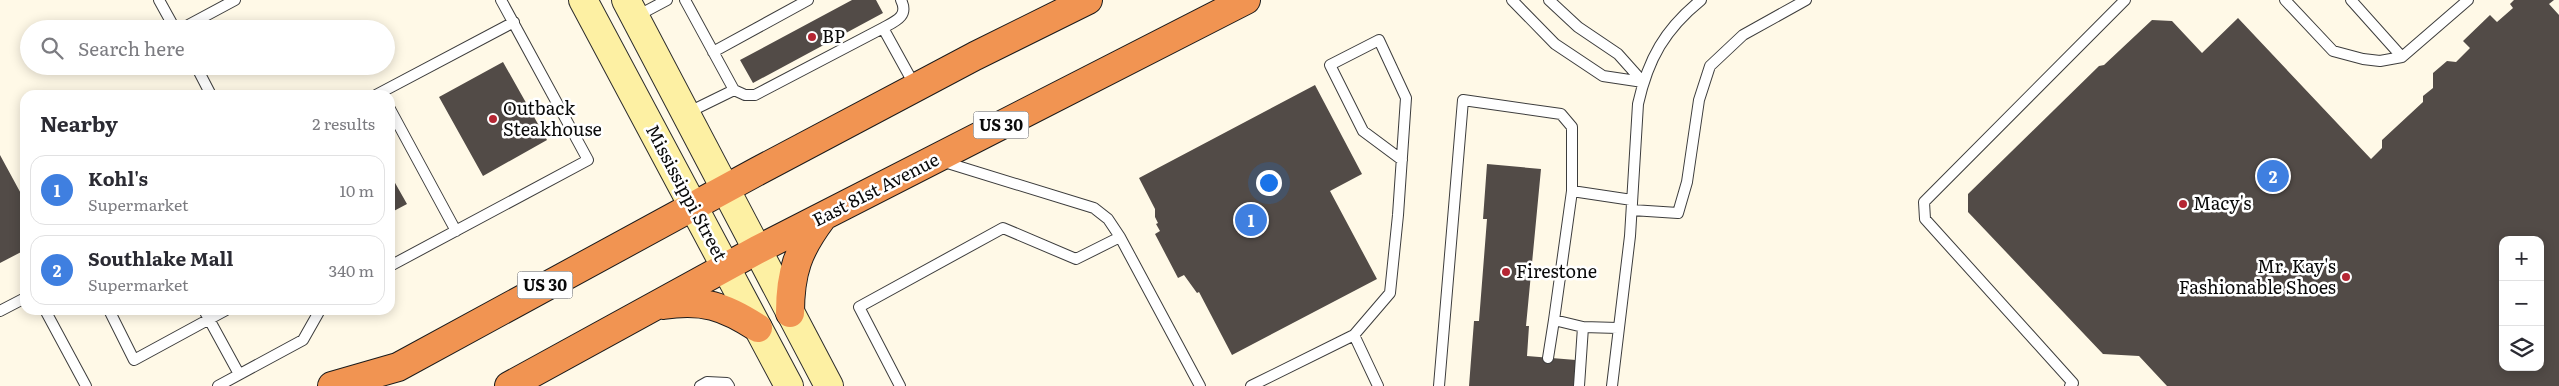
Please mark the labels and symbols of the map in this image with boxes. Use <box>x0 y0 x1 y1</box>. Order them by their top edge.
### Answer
place label: BP <box>822 22 845 49</box>
marker: BP <box>806 31 818 43</box>
place label: Outback Steakhouse <box>503 94 602 142</box>
road number: US 30 <box>974 112 1028 138</box>
marker: Outback Steakhouse <box>487 113 499 125</box>
street label: Mississippi Street <box>640 119 735 266</box>
street label: East 81st Avenue <box>807 145 943 232</box>
pin: 2 <box>2257 157 2289 195</box>
your location <box>1256 170 1282 196</box>
place label: Macy's <box>2193 189 2251 216</box>
marker: Macy's <box>2177 198 2189 210</box>
pin: 1 <box>1235 201 1267 239</box>
place label: Mr. Kay's Fashionable Shoes <box>2179 252 2336 300</box>
place label: Firestone <box>1516 257 1597 284</box>
marker: Firestone <box>1500 266 1512 278</box>
marker: Mr. Kay's Fashionable Shoes <box>2340 271 2352 283</box>
road number: US 30 <box>518 272 572 298</box>

